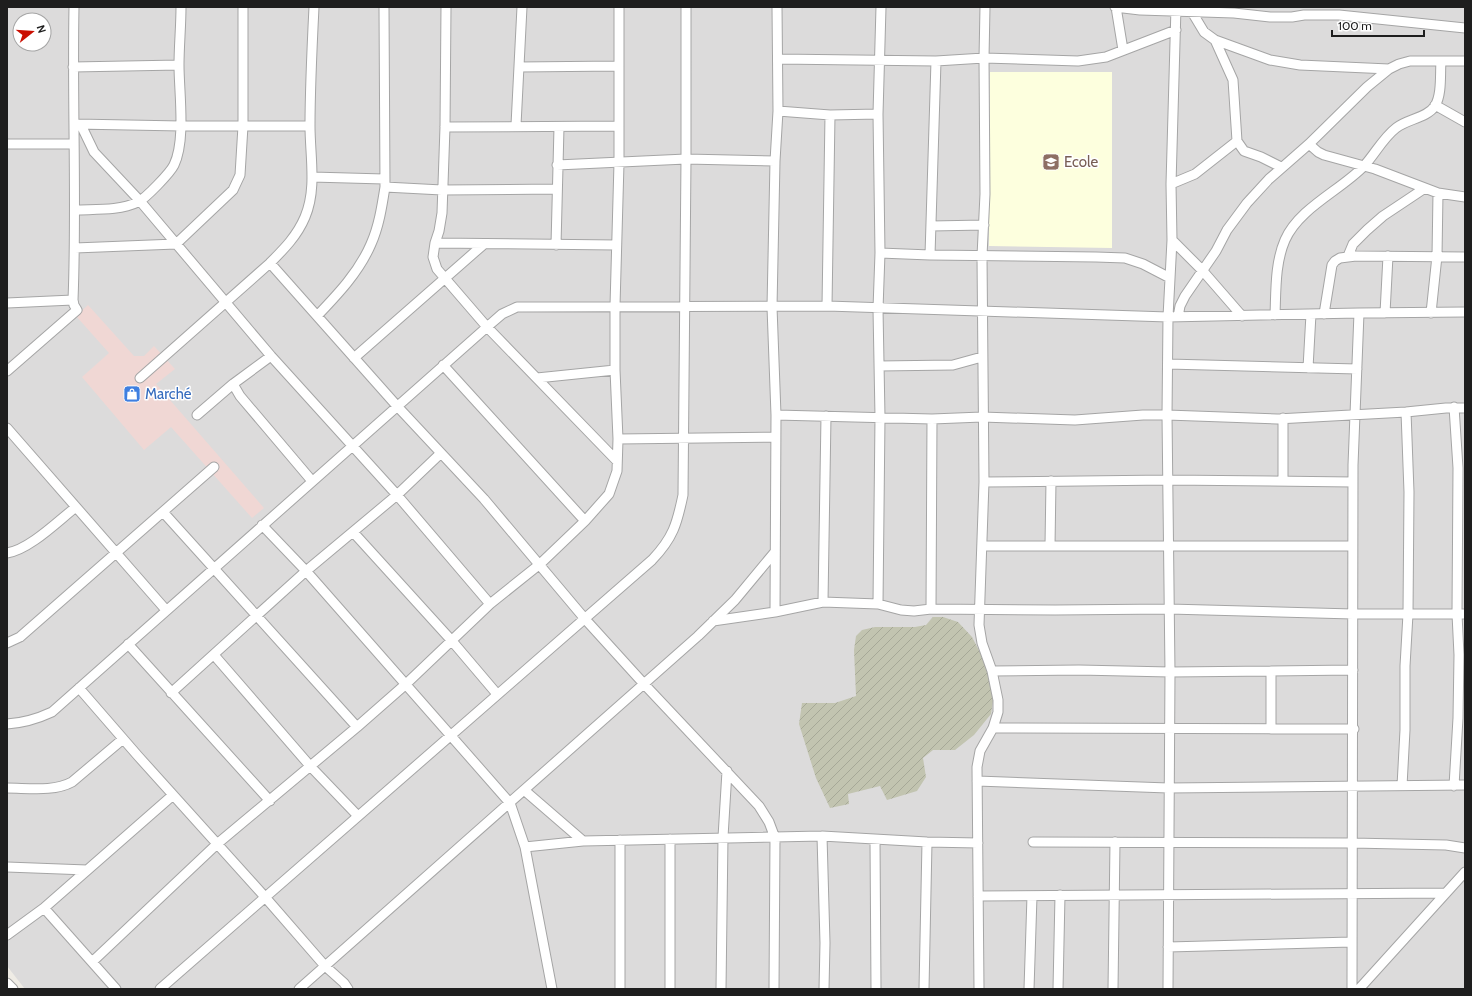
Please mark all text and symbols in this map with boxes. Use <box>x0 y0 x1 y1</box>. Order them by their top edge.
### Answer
north arrow <box>12 12 52 52</box>
scale bar <box>1332 12 1424 38</box>
text: 100 m <box>1338 18 1372 33</box>
text: N <box>34 23 49 35</box>
school or university icon: Ecole <box>1041 152 1061 172</box>
place label: Ecole <box>1064 153 1098 171</box>
shop icon: Marché <box>122 384 142 404</box>
place label: Marché <box>145 385 192 403</box>

